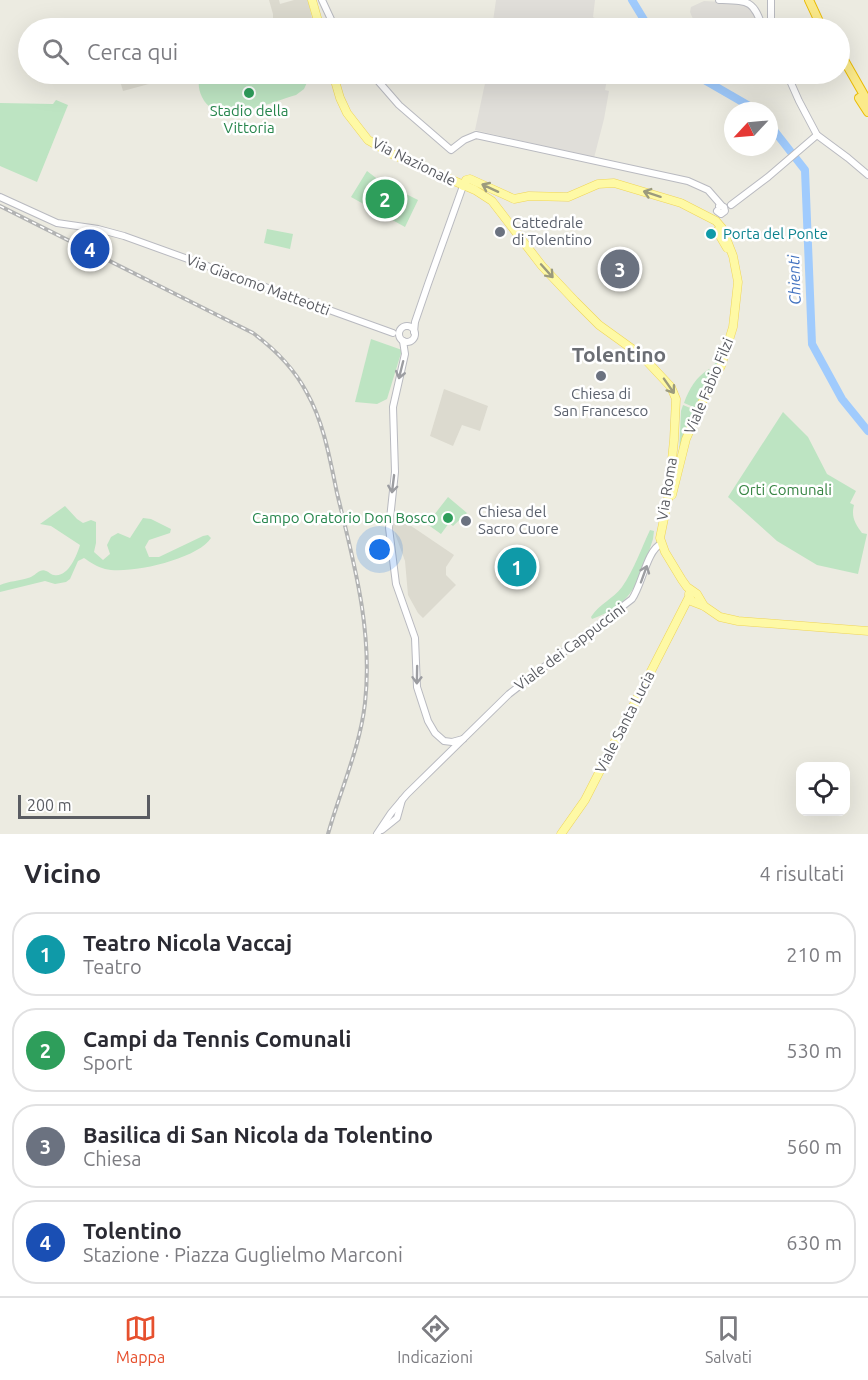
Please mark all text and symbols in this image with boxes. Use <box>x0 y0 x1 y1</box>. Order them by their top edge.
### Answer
search box <box>18 18 850 84</box>
icon: search <box>39 35 72 68</box>
text: Cerca qui <box>87 39 178 64</box>
marker: Stadio della Vittoria <box>242 86 256 100</box>
place label: Stadio della Vittoria <box>210 102 288 136</box>
north arrow <box>724 102 778 156</box>
street label: Via Nazionale <box>370 134 459 189</box>
pin: 2 <box>366 176 404 222</box>
one-way arrow <box>482 182 500 194</box>
one-way arrow <box>643 188 662 199</box>
place label: Cattedrale di Tolentino <box>512 214 592 248</box>
marker: Cattedrale di Tolentino <box>493 225 507 239</box>
place label: Porta del Ponte <box>723 225 828 242</box>
pin: 4 <box>70 226 110 272</box>
marker: Porta del Ponte <box>704 227 718 241</box>
pin: 3 <box>600 246 640 292</box>
street label: Via Giacomo Matteotti <box>184 251 332 319</box>
water label: Chienti <box>784 254 804 305</box>
one-way arrow <box>540 263 554 278</box>
street label: Viale Fabio Filzi <box>681 335 736 436</box>
district label: Tolentino <box>572 342 666 366</box>
one-way arrow <box>394 360 406 379</box>
marker: Chiesa di San Francesco <box>594 369 608 383</box>
one-way arrow <box>663 377 675 393</box>
place label: Chiesa di San Francesco <box>554 385 648 419</box>
street label: Via Roma <box>653 456 680 522</box>
one-way arrow <box>388 474 399 494</box>
park label: Orti Comunali <box>738 481 832 498</box>
place label: Chiesa del Sacro Cuore <box>478 503 559 537</box>
place label: Campo Oratorio Don Bosco <box>252 509 436 526</box>
marker: Campo Oratorio Don Bosco <box>441 511 455 525</box>
marker: Chiesa del Sacro Cuore <box>459 514 473 528</box>
your location <box>365 535 394 564</box>
pin: 1 <box>498 544 536 590</box>
one-way arrow <box>639 566 650 584</box>
street label: Viale dei Cappuccini <box>511 600 628 694</box>
one-way arrow <box>412 665 423 685</box>
street label: Viale Santa Lucia <box>591 668 658 776</box>
map controls <box>796 762 850 816</box>
button: locate <box>796 762 850 816</box>
scale bar <box>18 792 150 820</box>
text: 200 m <box>27 796 72 814</box>
text: Vicino <box>24 859 101 888</box>
text: 4 risultati <box>760 862 844 885</box>
text: Teatro Nicola Vaccaj <box>83 930 292 955</box>
text: 1 <box>40 943 51 966</box>
text: 210 m <box>786 943 842 966</box>
text: Teatro <box>83 955 142 978</box>
text: Campi da Tennis Comunali <box>83 1026 351 1051</box>
text: 2 <box>40 1039 51 1062</box>
text: 530 m <box>786 1039 842 1062</box>
text: Sport <box>83 1051 132 1074</box>
text: Basilica di San Nicola da Tolentino <box>83 1122 433 1147</box>
text: 3 <box>40 1135 51 1158</box>
text: 560 m <box>786 1135 842 1158</box>
text: Chiesa <box>83 1147 142 1170</box>
text: Tolentino <box>83 1218 182 1243</box>
text: 4 <box>40 1231 51 1254</box>
text: 630 m <box>786 1231 842 1254</box>
text: Stazione · Piazza Guglielmo Marconi <box>83 1243 403 1266</box>
tab: Mappa <box>116 1312 165 1366</box>
tab: Indicazioni <box>397 1312 473 1366</box>
tab: Salvati <box>705 1312 752 1366</box>

